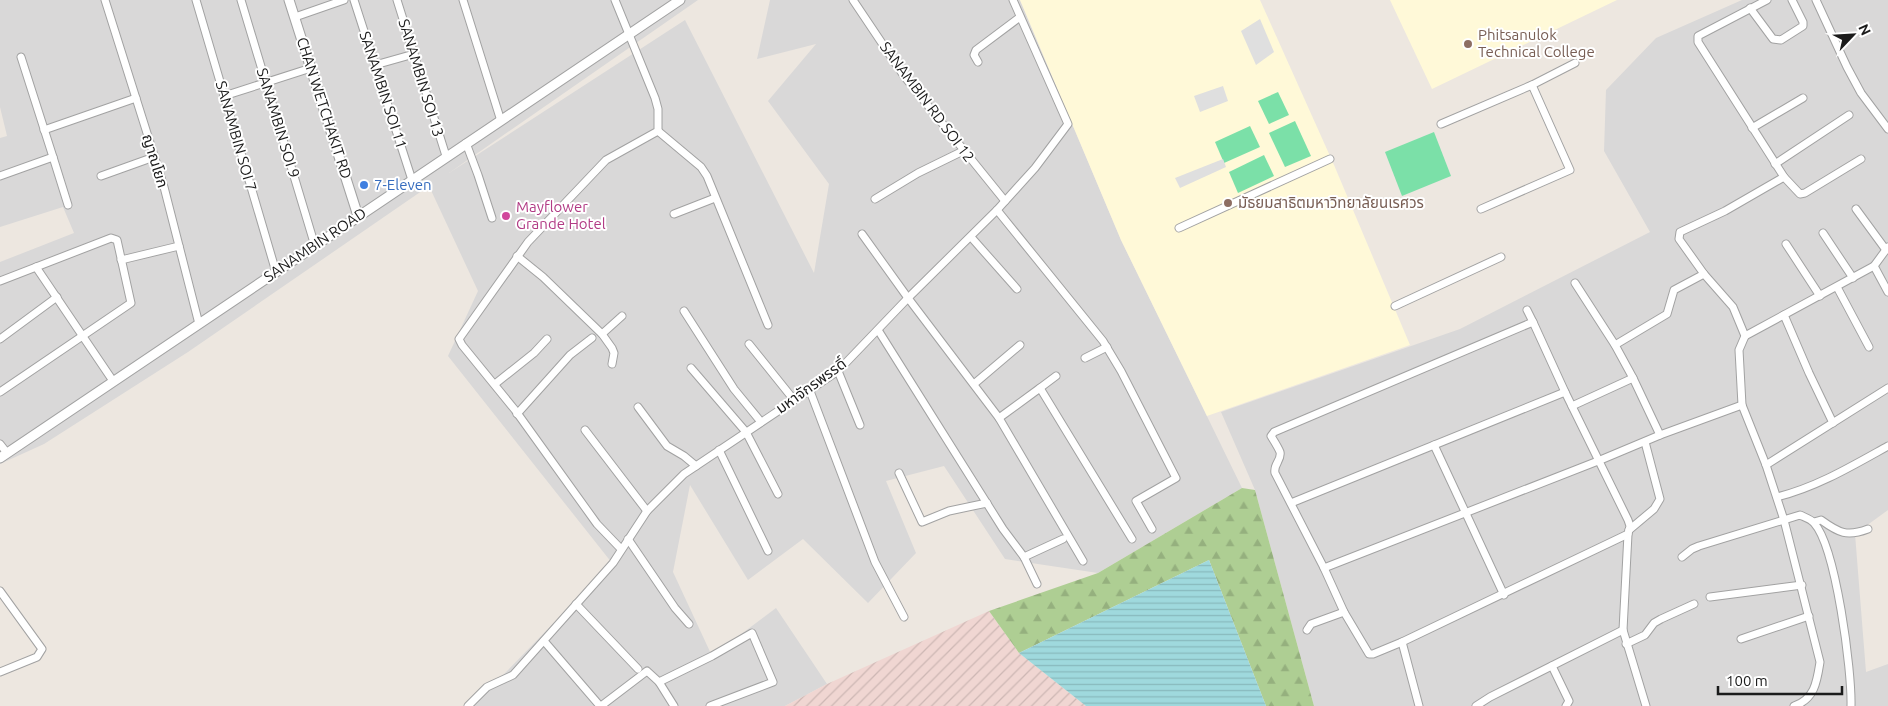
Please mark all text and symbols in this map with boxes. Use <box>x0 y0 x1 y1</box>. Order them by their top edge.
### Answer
north arrow <box>1828 10 1878 60</box>
street label: SANAMBIN SOI 13 <box>395 17 447 139</box>
text: N <box>1855 21 1874 38</box>
place label: Phitsanulok Technical College <box>1478 26 1595 60</box>
street label: SANAMBIN SOI 11 <box>356 29 410 151</box>
street label: CHAN WETCHAKIT RD <box>294 35 355 181</box>
street label: SANAMBIN RD SOI 12 <box>877 38 978 165</box>
marker: Phitsanulok Technical College <box>1462 38 1474 50</box>
street label: SANAMBIN SOI 9 <box>254 66 303 180</box>
street label: SANAMBIN SOI 7 <box>213 79 260 193</box>
street label: ญาณโยก <box>139 132 172 190</box>
place label: 7-Eleven <box>374 176 432 193</box>
marker: 7-Eleven <box>358 179 370 191</box>
place label: มัธยมสาธิตมหาวิทยาลัยนเรศวร <box>1238 194 1424 211</box>
marker: มัธยมสาธิตมหาวิทยาลัยนเรศวร <box>1222 197 1234 209</box>
place label: Mayflower Grande Hotel <box>516 198 606 232</box>
street label: SANAMBIN ROAD <box>260 204 369 285</box>
marker: Mayflower Grande Hotel <box>500 210 512 222</box>
street label: มหาจักรพรรดิ์ <box>772 354 849 417</box>
scale bar <box>1718 664 1842 696</box>
text: 100 m <box>1726 672 1768 689</box>

